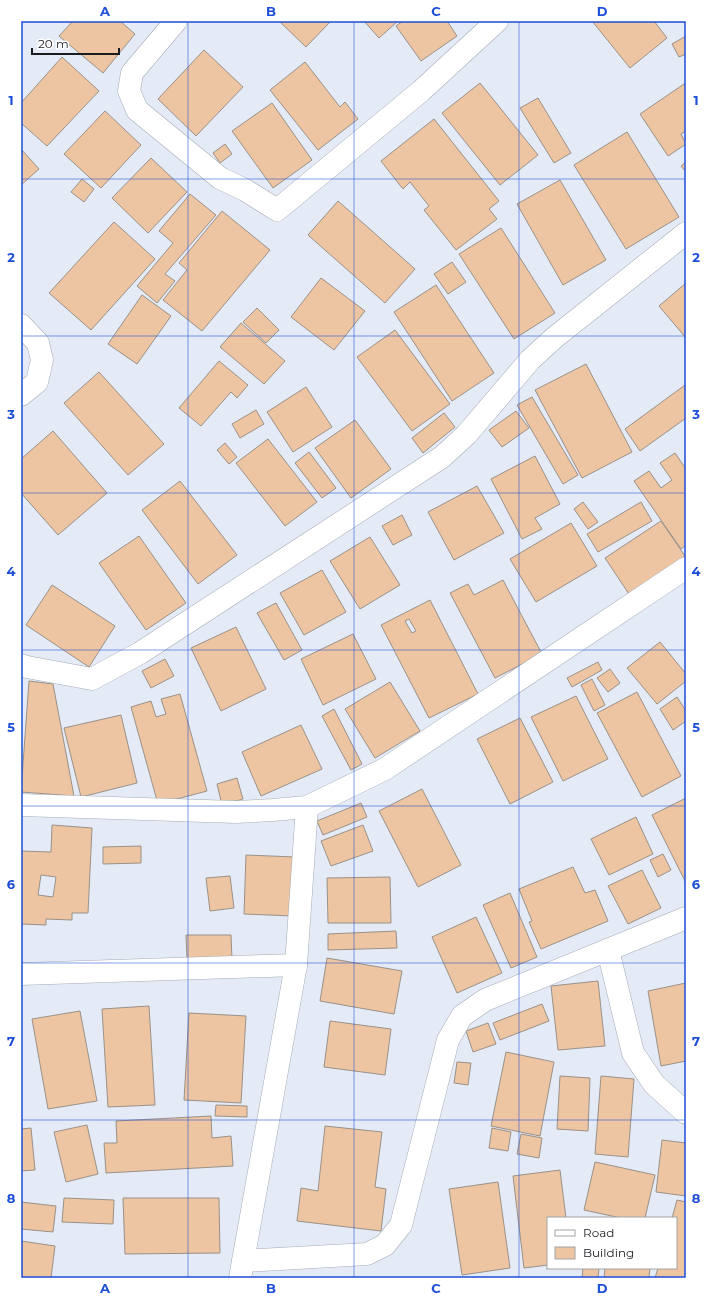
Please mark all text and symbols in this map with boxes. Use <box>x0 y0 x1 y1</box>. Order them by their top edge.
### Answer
text: A <box>99 3 111 19</box>
text: B <box>266 3 276 19</box>
text: C <box>431 3 441 19</box>
text: D <box>597 3 608 19</box>
scale bar <box>32 30 119 56</box>
text: 20 m <box>38 36 69 51</box>
text: 1 <box>8 92 14 108</box>
text: 1 <box>693 92 699 108</box>
text: 2 <box>7 249 15 265</box>
text: 2 <box>692 249 700 265</box>
text: 3 <box>6 406 15 422</box>
text: 3 <box>691 406 700 422</box>
text: 4 <box>7 563 16 579</box>
text: 4 <box>692 563 701 579</box>
text: 5 <box>7 719 15 735</box>
text: 5 <box>692 719 700 735</box>
text: 6 <box>7 876 16 892</box>
text: 6 <box>692 876 701 892</box>
text: 7 <box>7 1033 15 1049</box>
text: 7 <box>692 1033 700 1049</box>
text: 8 <box>7 1190 16 1206</box>
text: 8 <box>692 1190 701 1206</box>
legend <box>547 1217 677 1269</box>
text: Road <box>583 1225 614 1240</box>
text: Building <box>583 1245 634 1260</box>
text: A <box>99 1280 111 1296</box>
text: B <box>266 1280 276 1296</box>
text: C <box>431 1280 441 1296</box>
text: D <box>597 1280 608 1296</box>

